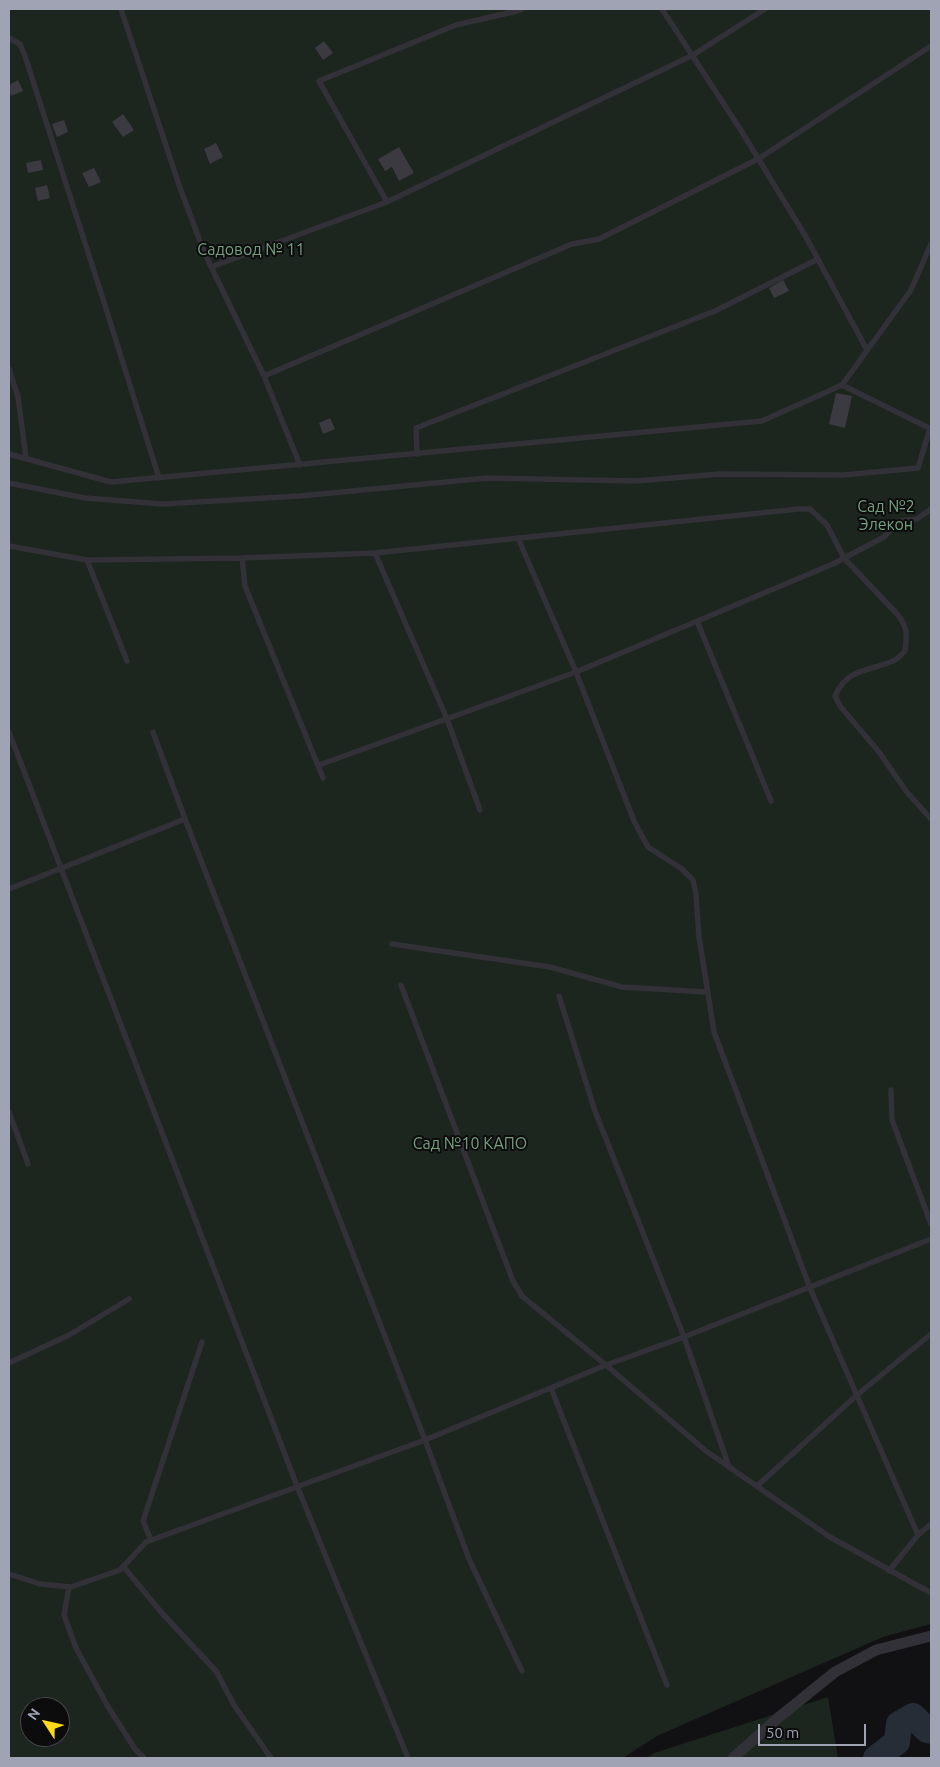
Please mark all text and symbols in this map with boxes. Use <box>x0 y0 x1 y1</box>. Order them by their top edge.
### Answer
park label: Садовод № 11 <box>197 240 305 260</box>
park label: Сад №2 Элекон <box>857 497 915 535</box>
park label: Сад №10 КАПО <box>413 1134 527 1154</box>
north arrow <box>20 1697 70 1747</box>
text: N <box>24 1705 43 1723</box>
scale bar <box>760 1714 868 1746</box>
text: 50 m <box>766 1724 799 1741</box>

